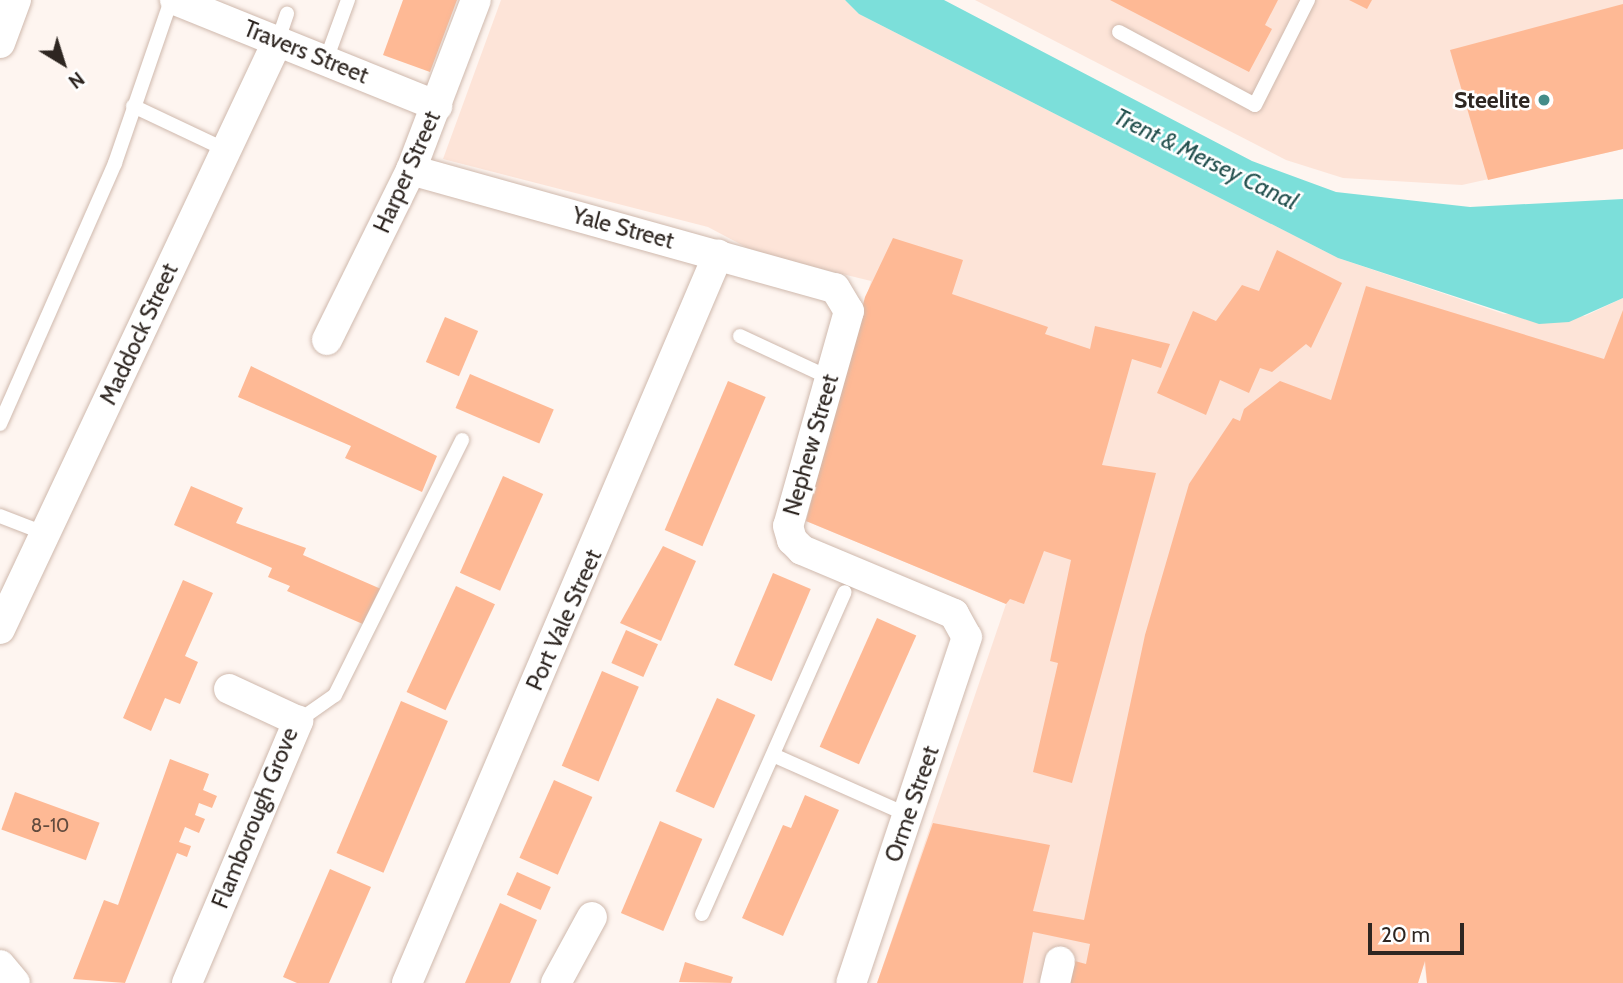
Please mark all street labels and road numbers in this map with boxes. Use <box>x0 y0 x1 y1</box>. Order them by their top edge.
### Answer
street label: Travers Street <box>240 14 372 90</box>
street label: Harper Street <box>368 107 446 237</box>
street label: Yale Street <box>569 201 677 255</box>
street label: Maddock Street <box>94 259 184 409</box>
street label: Nephew Street <box>778 371 844 519</box>
street label: Port Vale Street <box>521 545 607 695</box>
street label: Flamborough Grove <box>206 724 304 912</box>
street label: Orme Street <box>879 742 945 866</box>

